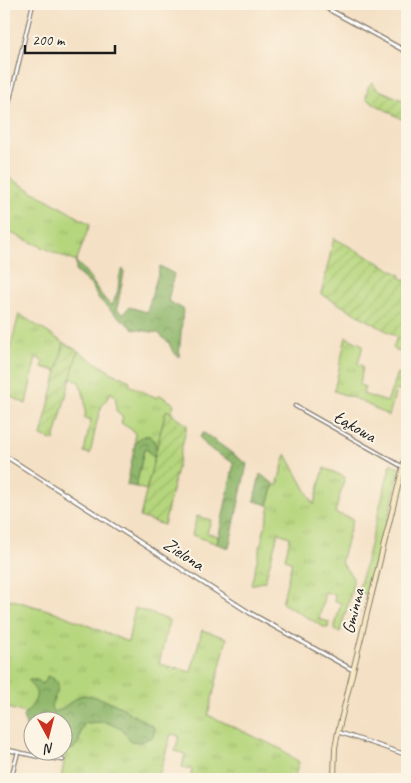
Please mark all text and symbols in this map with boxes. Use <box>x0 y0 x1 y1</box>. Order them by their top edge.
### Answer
scale bar <box>25 22 115 54</box>
text: 200 m <box>32 31 66 50</box>
street label: Łąkowa <box>330 405 382 448</box>
street label: Zielona <box>160 533 209 576</box>
street label: Gminna <box>337 584 370 636</box>
north arrow <box>22 710 72 760</box>
text: N <box>42 739 55 758</box>

